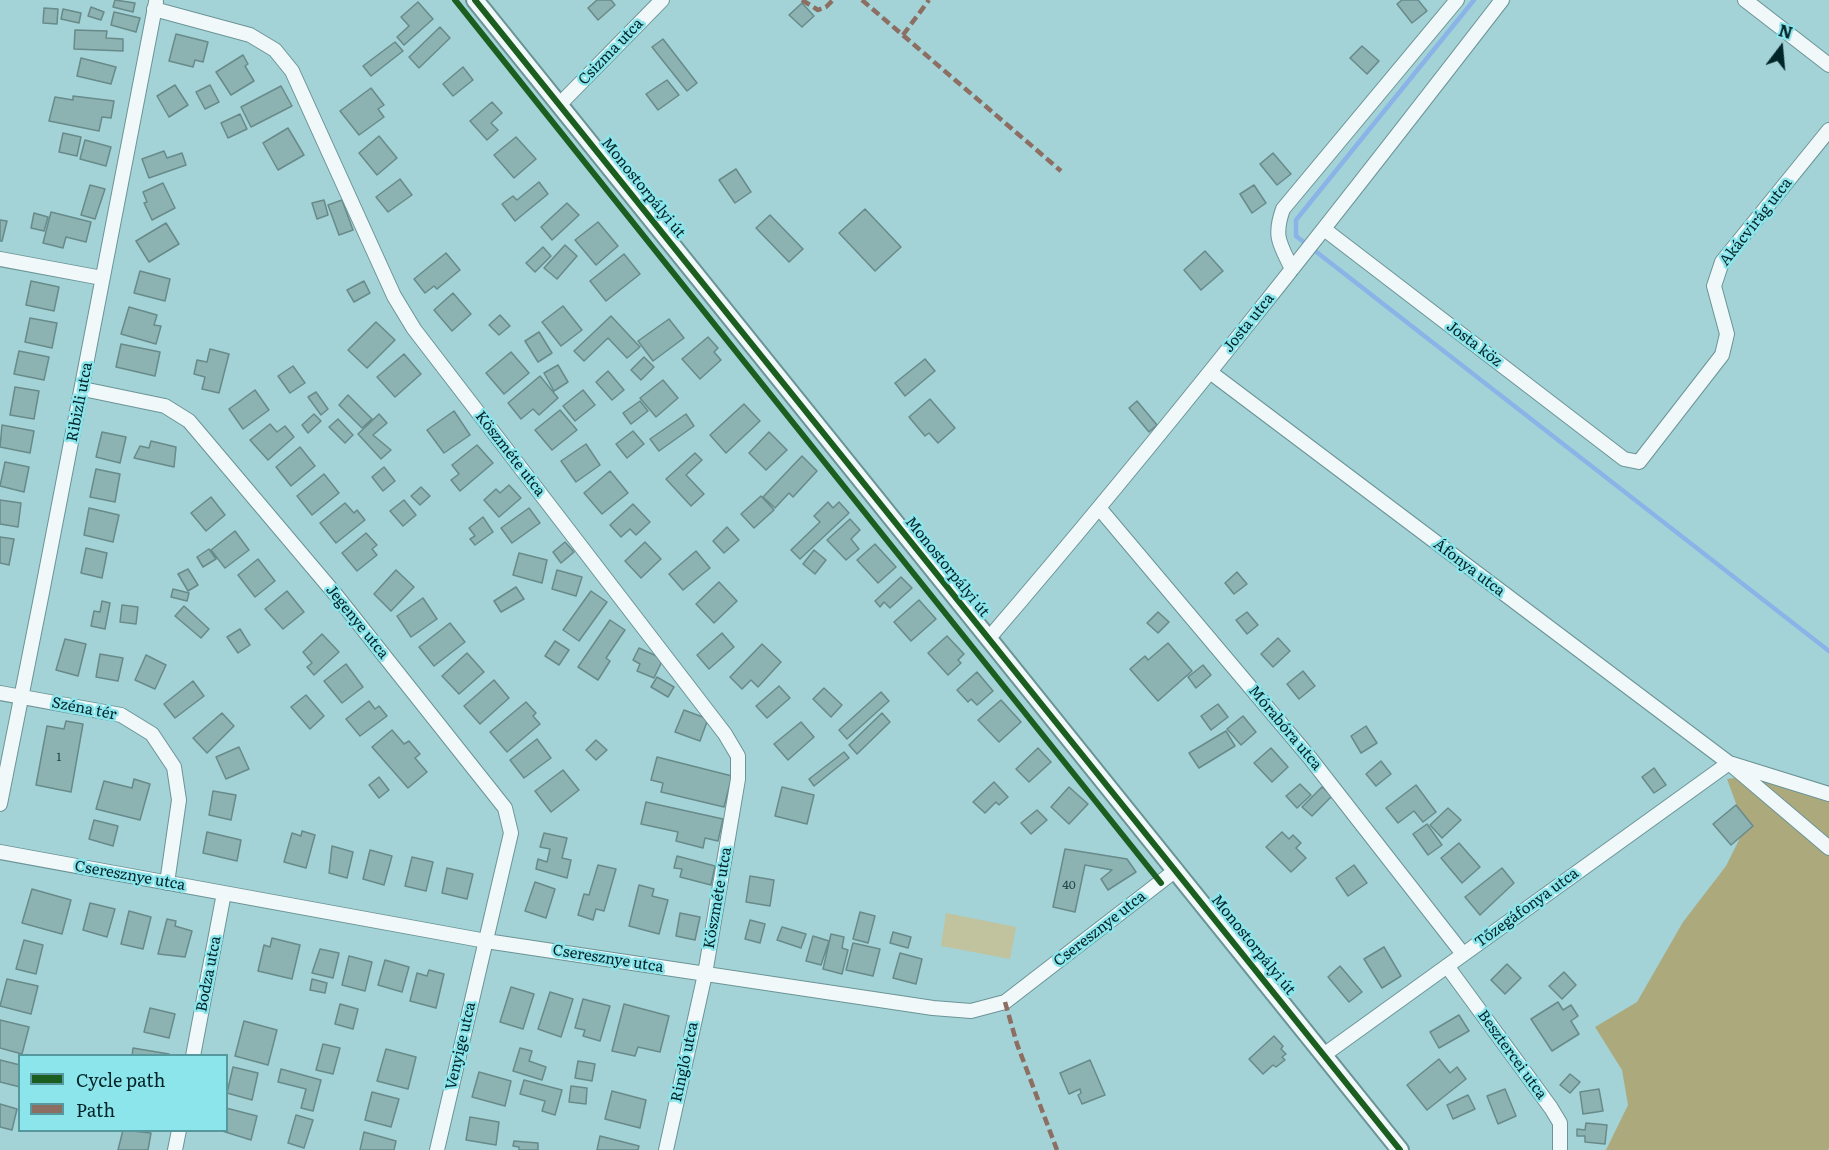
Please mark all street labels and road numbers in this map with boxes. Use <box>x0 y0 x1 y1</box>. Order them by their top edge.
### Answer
street label: Csizma utca <box>575 15 647 89</box>
street label: Monostorpályi út <box>597 134 689 242</box>
street label: Akácvirág utca <box>1716 174 1796 270</box>
street label: Josta utca <box>1220 290 1278 356</box>
street label: Josta köz <box>1443 317 1505 371</box>
street label: Ribizli utca <box>63 361 97 443</box>
street label: Köszméte utca <box>471 408 549 500</box>
street label: Monostorpályi út <box>901 513 993 621</box>
street label: Áfonya utca <box>1430 535 1508 601</box>
street label: Jegenye utca <box>322 581 392 663</box>
street label: Mórabóra utca <box>1244 682 1326 774</box>
street label: Széna tér <box>50 694 118 724</box>
street label: Köszméte utca <box>700 846 736 950</box>
street label: Cseresznye utca <box>73 857 187 895</box>
street label: Tőzegáfonya utca <box>1472 864 1582 952</box>
street label: Cseresznye utca <box>1050 887 1150 971</box>
street label: Monostorpályi út <box>1207 891 1299 999</box>
street label: Bodza utca <box>193 935 225 1013</box>
street label: Cseresznye utca <box>551 941 665 977</box>
street label: Venyige utca <box>442 1000 480 1092</box>
street label: Besztercei utca <box>1474 1007 1550 1103</box>
street label: Ringló utca <box>668 1020 702 1104</box>

